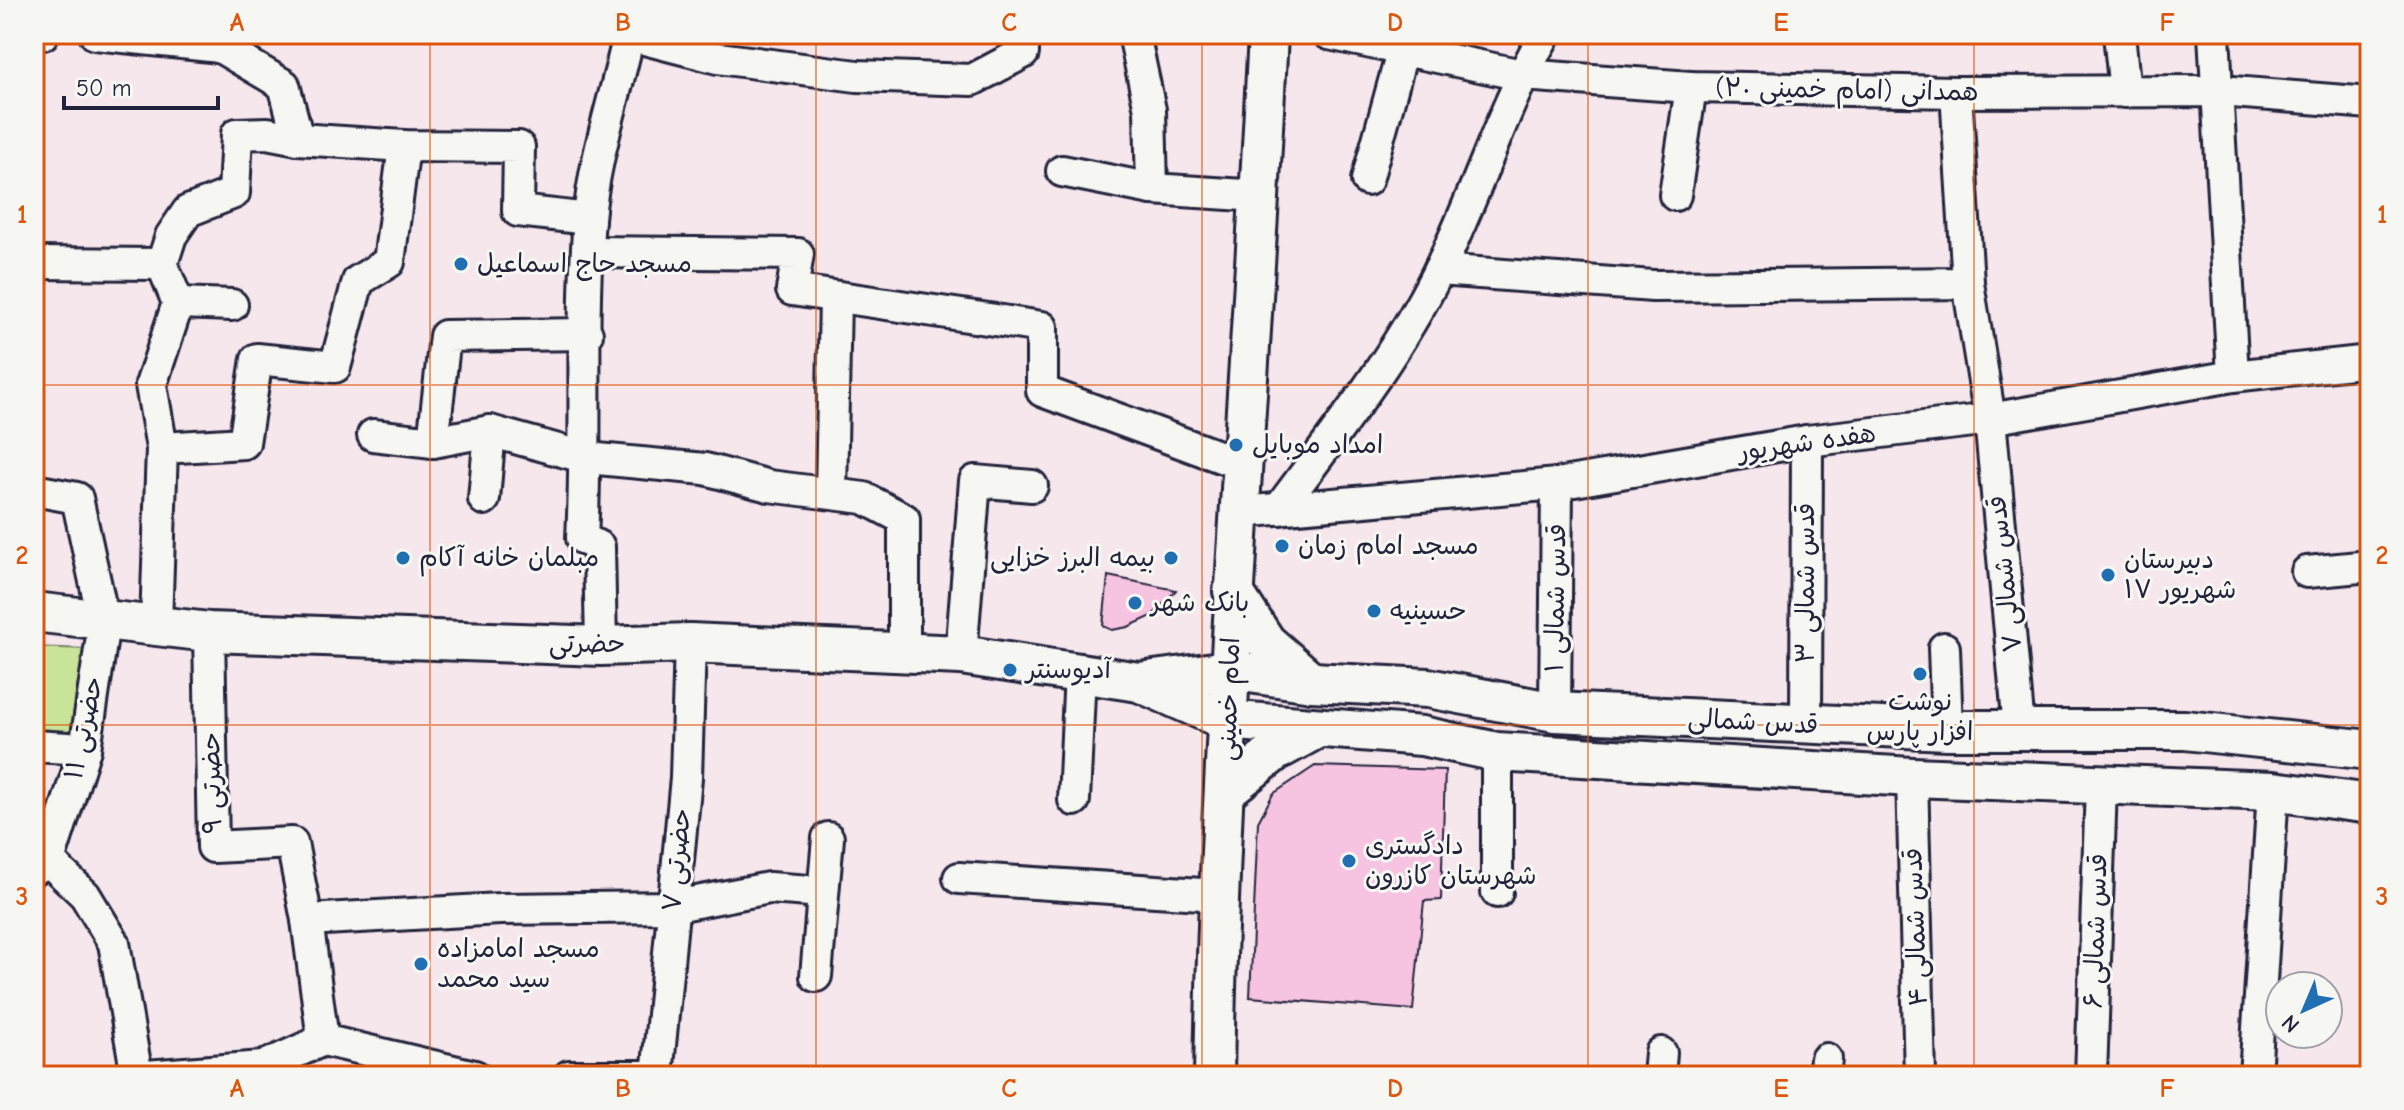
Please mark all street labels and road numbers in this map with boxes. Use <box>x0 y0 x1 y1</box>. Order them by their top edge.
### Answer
street label: همدانی (امام خمینی ۲۰) <box>1715 73 1979 111</box>
street label: هفده شهریور <box>1734 418 1878 468</box>
street label: ۷ قدس شمالی <box>1982 494 2029 654</box>
street label: ۳ قدس شمالی <box>1791 503 1822 663</box>
street label: قدس شمالی ۱ <box>1540 523 1573 673</box>
street label: حضرتی <box>549 629 625 660</box>
street label: امام خمینی <box>1212 636 1250 762</box>
street label: حضرتی ۱۱ <box>58 674 110 782</box>
street label: قدس شمالی <box>1687 704 1819 741</box>
street label: حضرتی ۹ <box>196 732 229 834</box>
street label: حضرتی ۷ <box>657 807 698 913</box>
street label: قدس شمالی ۴ <box>1898 847 1935 1007</box>
street label: قدس شمالی ۶ <box>2078 853 2115 1009</box>

